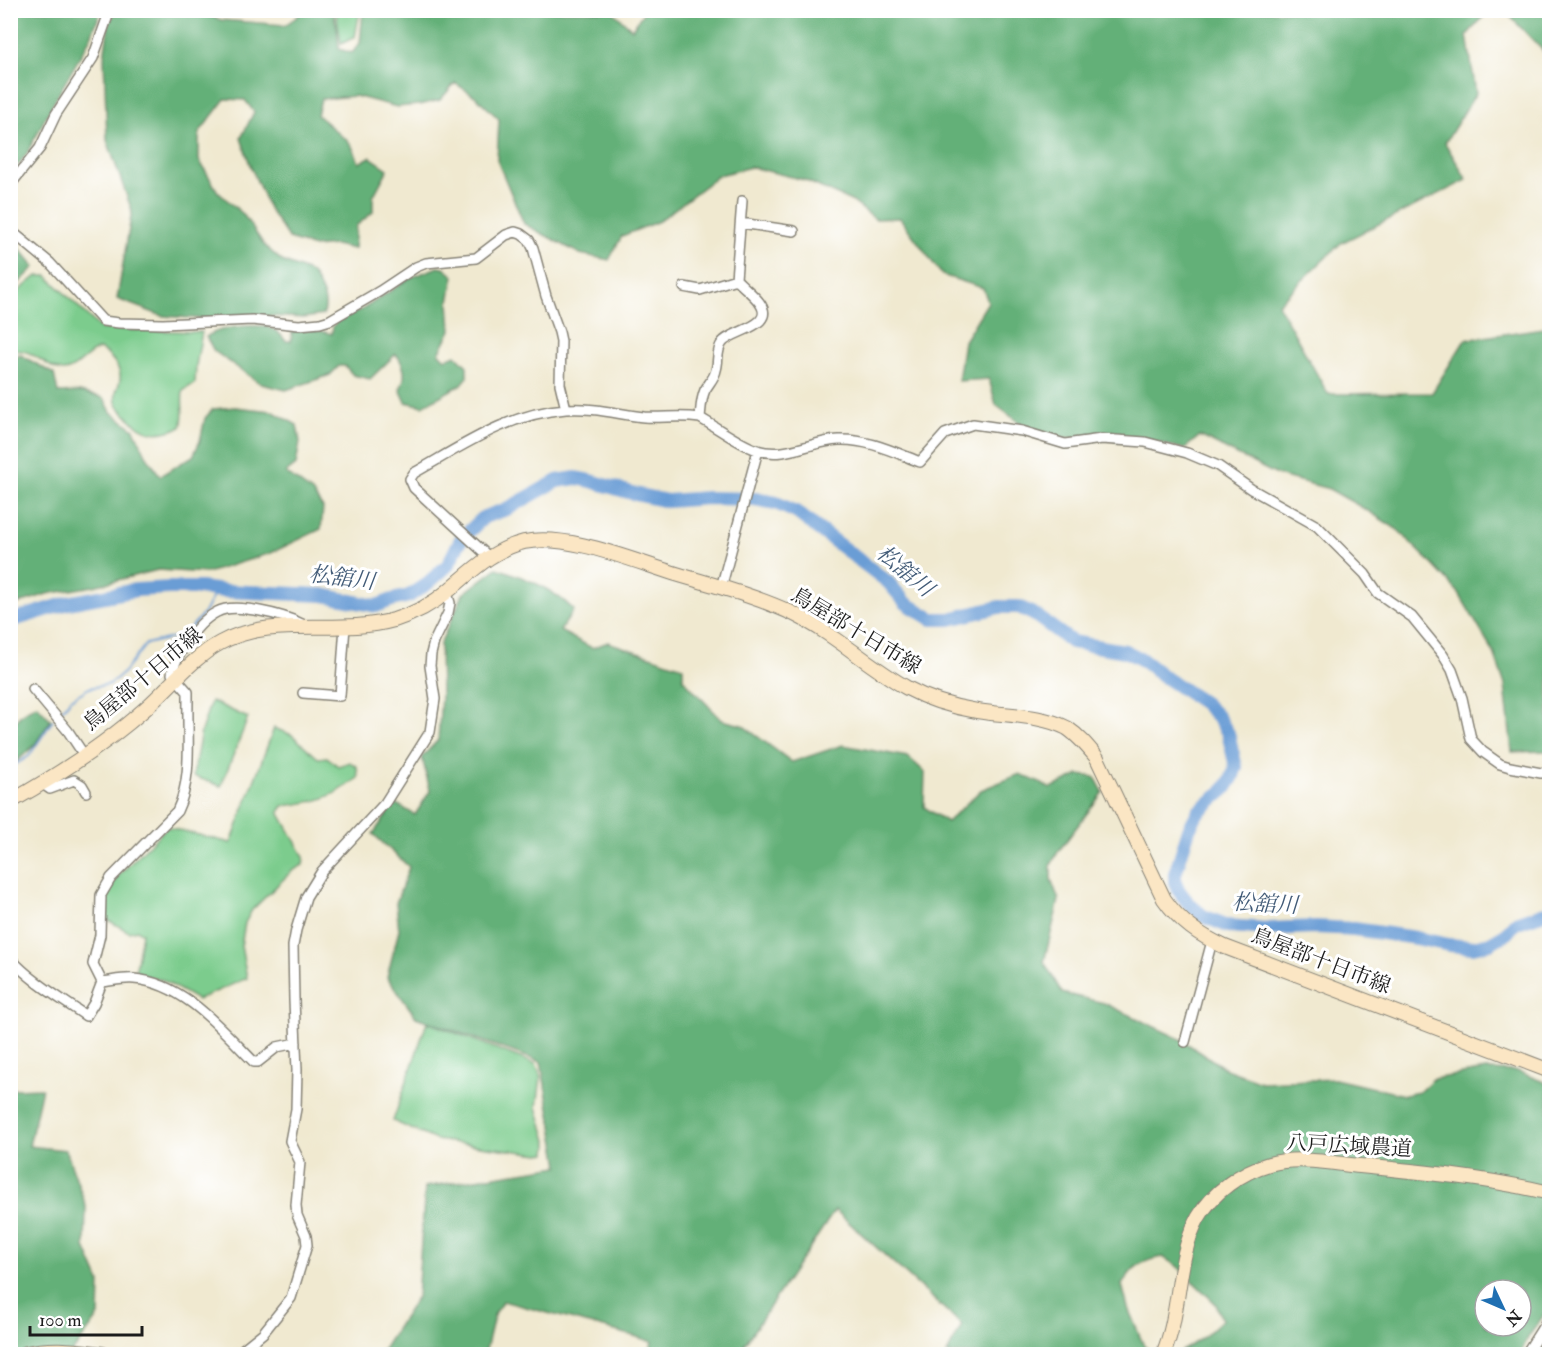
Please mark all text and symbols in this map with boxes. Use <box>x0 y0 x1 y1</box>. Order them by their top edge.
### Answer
water label: 松舘川 <box>871 539 941 604</box>
water label: 松舘川 <box>308 560 378 596</box>
street label: 鳥屋部十日市線 <box>786 582 926 680</box>
street label: 鳥屋部十日市線 <box>78 621 208 737</box>
water label: 松舘川 <box>1231 888 1301 920</box>
street label: 鳥屋部十日市線 <box>1248 922 1394 1000</box>
street label: 八戸広域農道 <box>1285 1129 1413 1163</box>
north arrow <box>1473 1278 1533 1338</box>
scale bar <box>30 1299 142 1337</box>
text: N <box>1500 1305 1526 1330</box>
text: 100 m <box>39 1309 82 1332</box>

